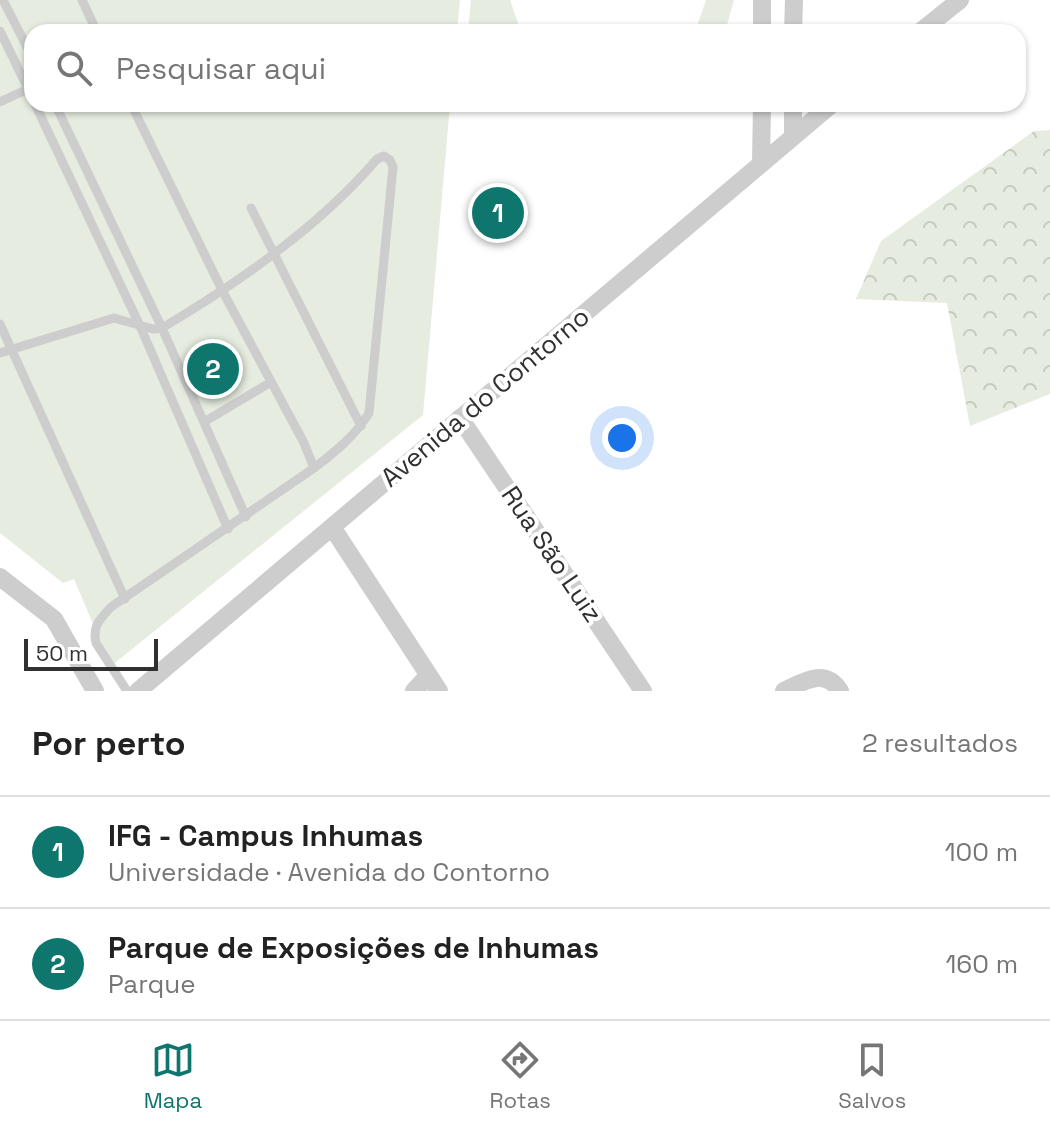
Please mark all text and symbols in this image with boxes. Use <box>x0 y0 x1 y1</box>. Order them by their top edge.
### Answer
search box <box>24 24 1026 112</box>
icon: search <box>52 46 96 90</box>
text: Pesquisar aqui <box>116 49 326 88</box>
pin: 1 <box>472 183 524 243</box>
street label: Avenida do Contorno <box>373 300 597 494</box>
pin: 2 <box>187 339 239 399</box>
your location <box>602 418 642 458</box>
street label: Rua São Luiz <box>494 479 610 629</box>
scale bar <box>24 635 158 671</box>
text: 50 m <box>36 639 88 667</box>
text: Por perto <box>32 722 186 765</box>
text: 2 resultados <box>862 726 1018 760</box>
text: IFG - Campus Inhumas <box>108 816 423 855</box>
text: 1 <box>52 835 64 869</box>
text: 100 m <box>945 835 1018 869</box>
text: Universidade · Avenida do Contorno <box>108 855 550 889</box>
text: Parque de Exposições de Inhumas <box>108 928 599 967</box>
text: 2 <box>50 947 66 981</box>
text: 160 m <box>946 947 1018 981</box>
text: Parque <box>108 967 196 1001</box>
tab: Mapa <box>144 1038 202 1114</box>
tab: Rotas <box>490 1038 551 1114</box>
tab: Salvos <box>838 1038 906 1114</box>

